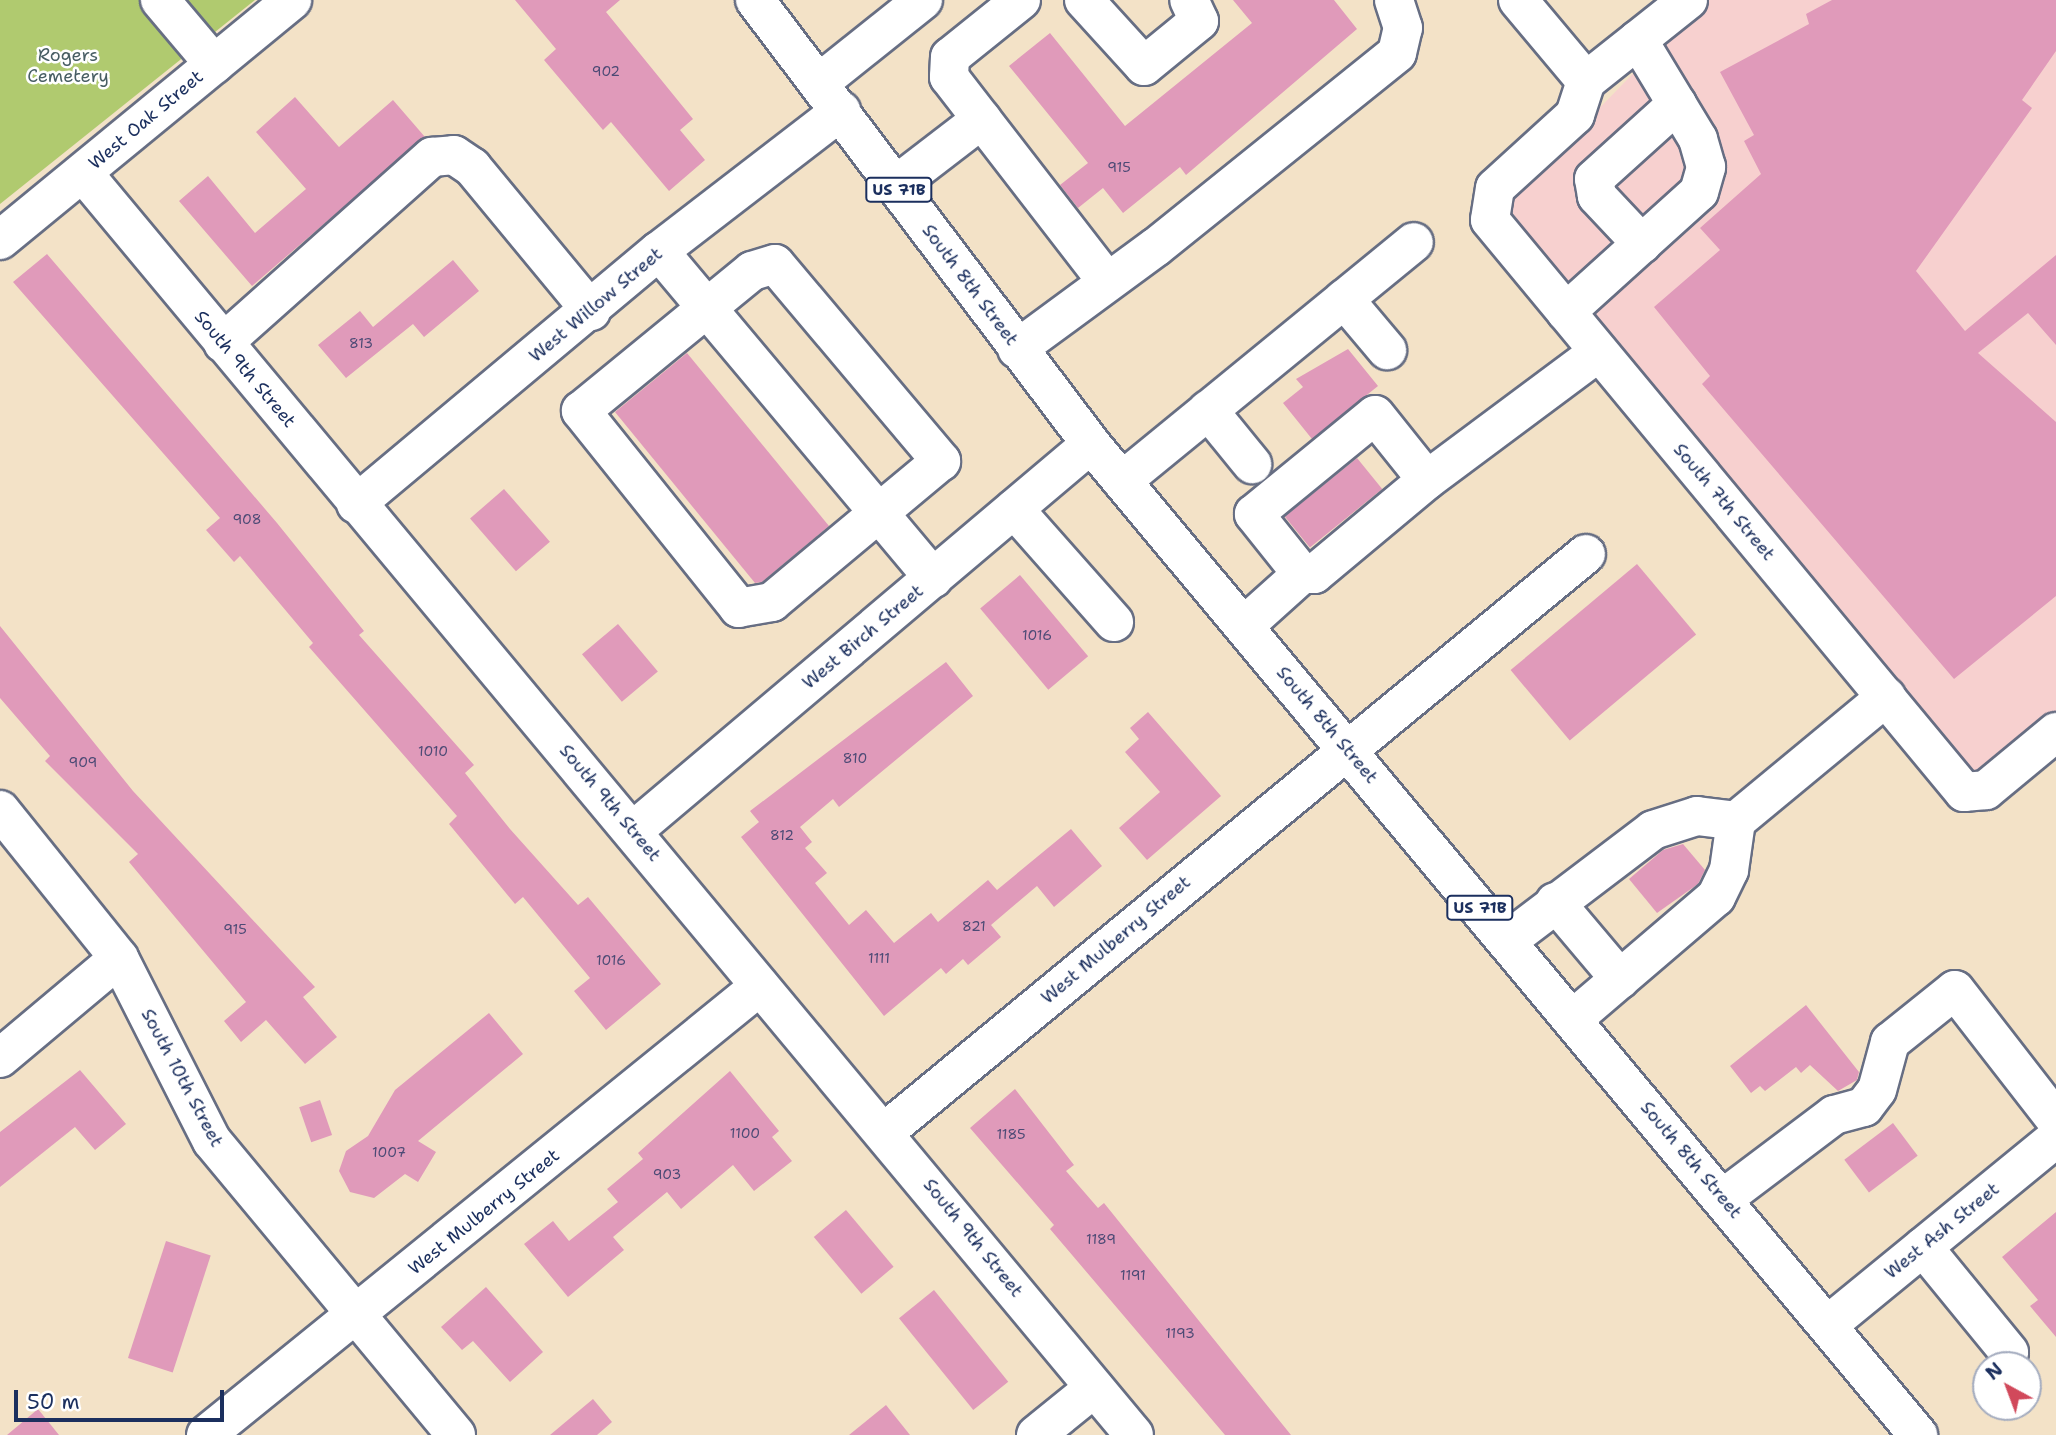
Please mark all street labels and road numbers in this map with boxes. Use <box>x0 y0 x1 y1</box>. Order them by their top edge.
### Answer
street label: West Oak Street <box>84 66 208 174</box>
road number: US 71B <box>864 178 934 202</box>
street label: South 8th Street <box>917 220 1023 350</box>
street label: West Willow Street <box>525 243 667 367</box>
street label: South 9th Street <box>190 306 300 432</box>
street label: South 7th Street <box>1669 439 1779 565</box>
street label: West Birch Street <box>798 580 928 694</box>
street label: South 8th Street <box>1272 662 1382 788</box>
street label: South 9th Street <box>555 740 665 866</box>
street label: West Mulberry Street <box>1037 871 1195 1009</box>
road number: US 71B <box>1445 896 1515 920</box>
street label: South 10th Street <box>136 1005 228 1151</box>
street label: South 8th Street <box>1636 1097 1746 1223</box>
street label: West Mulberry Street <box>404 1144 564 1280</box>
street label: South 9th Street <box>919 1174 1027 1302</box>
street label: West Ash Street <box>1880 1178 2004 1284</box>

